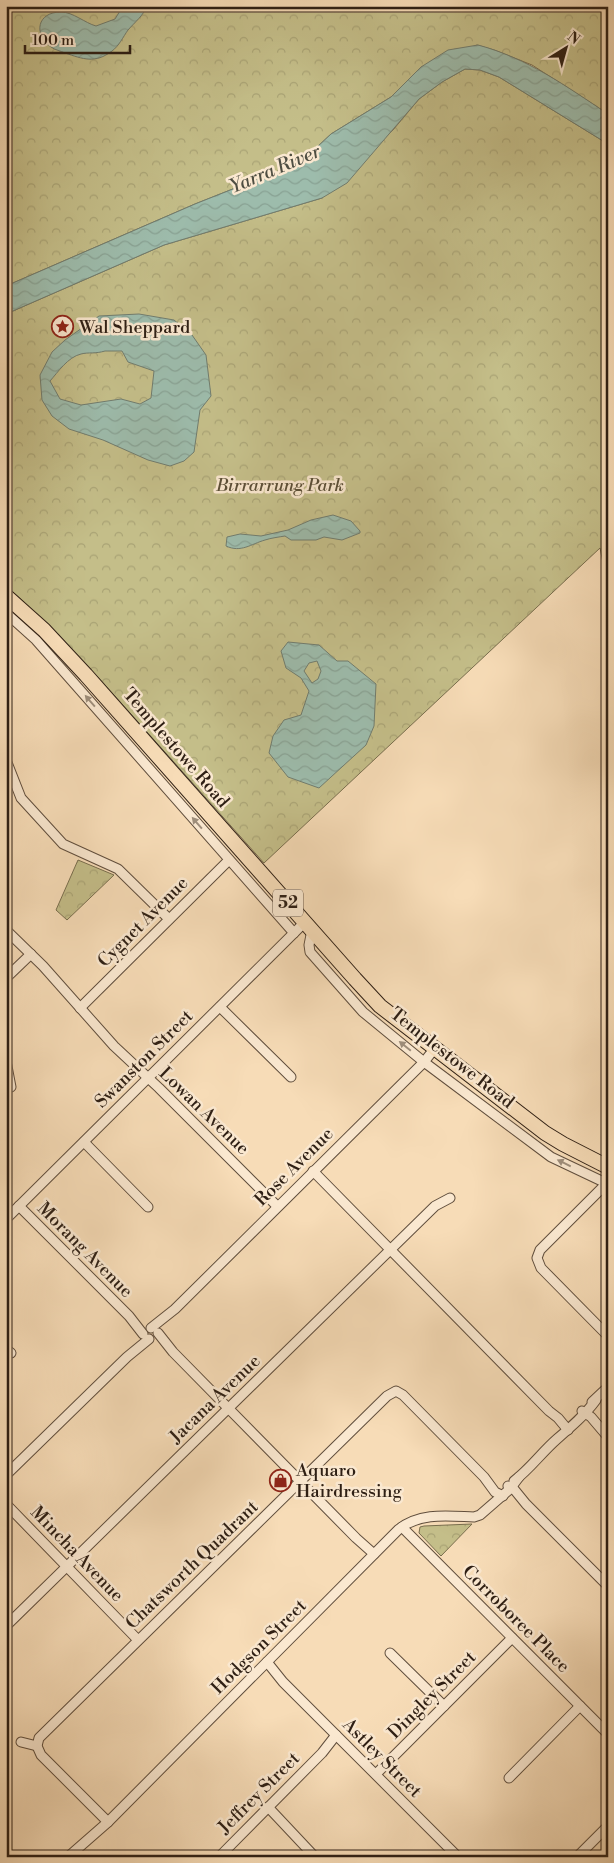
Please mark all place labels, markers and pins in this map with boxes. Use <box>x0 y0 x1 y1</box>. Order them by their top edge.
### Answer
place icon: Wal Sheppard <box>51 315 75 339</box>
place label: Wal Sheppard <box>78 316 191 339</box>
place label: Aquaro Hairdressing <box>295 1459 402 1503</box>
shop icon: Aquaro Hairdressing <box>268 1468 292 1492</box>

